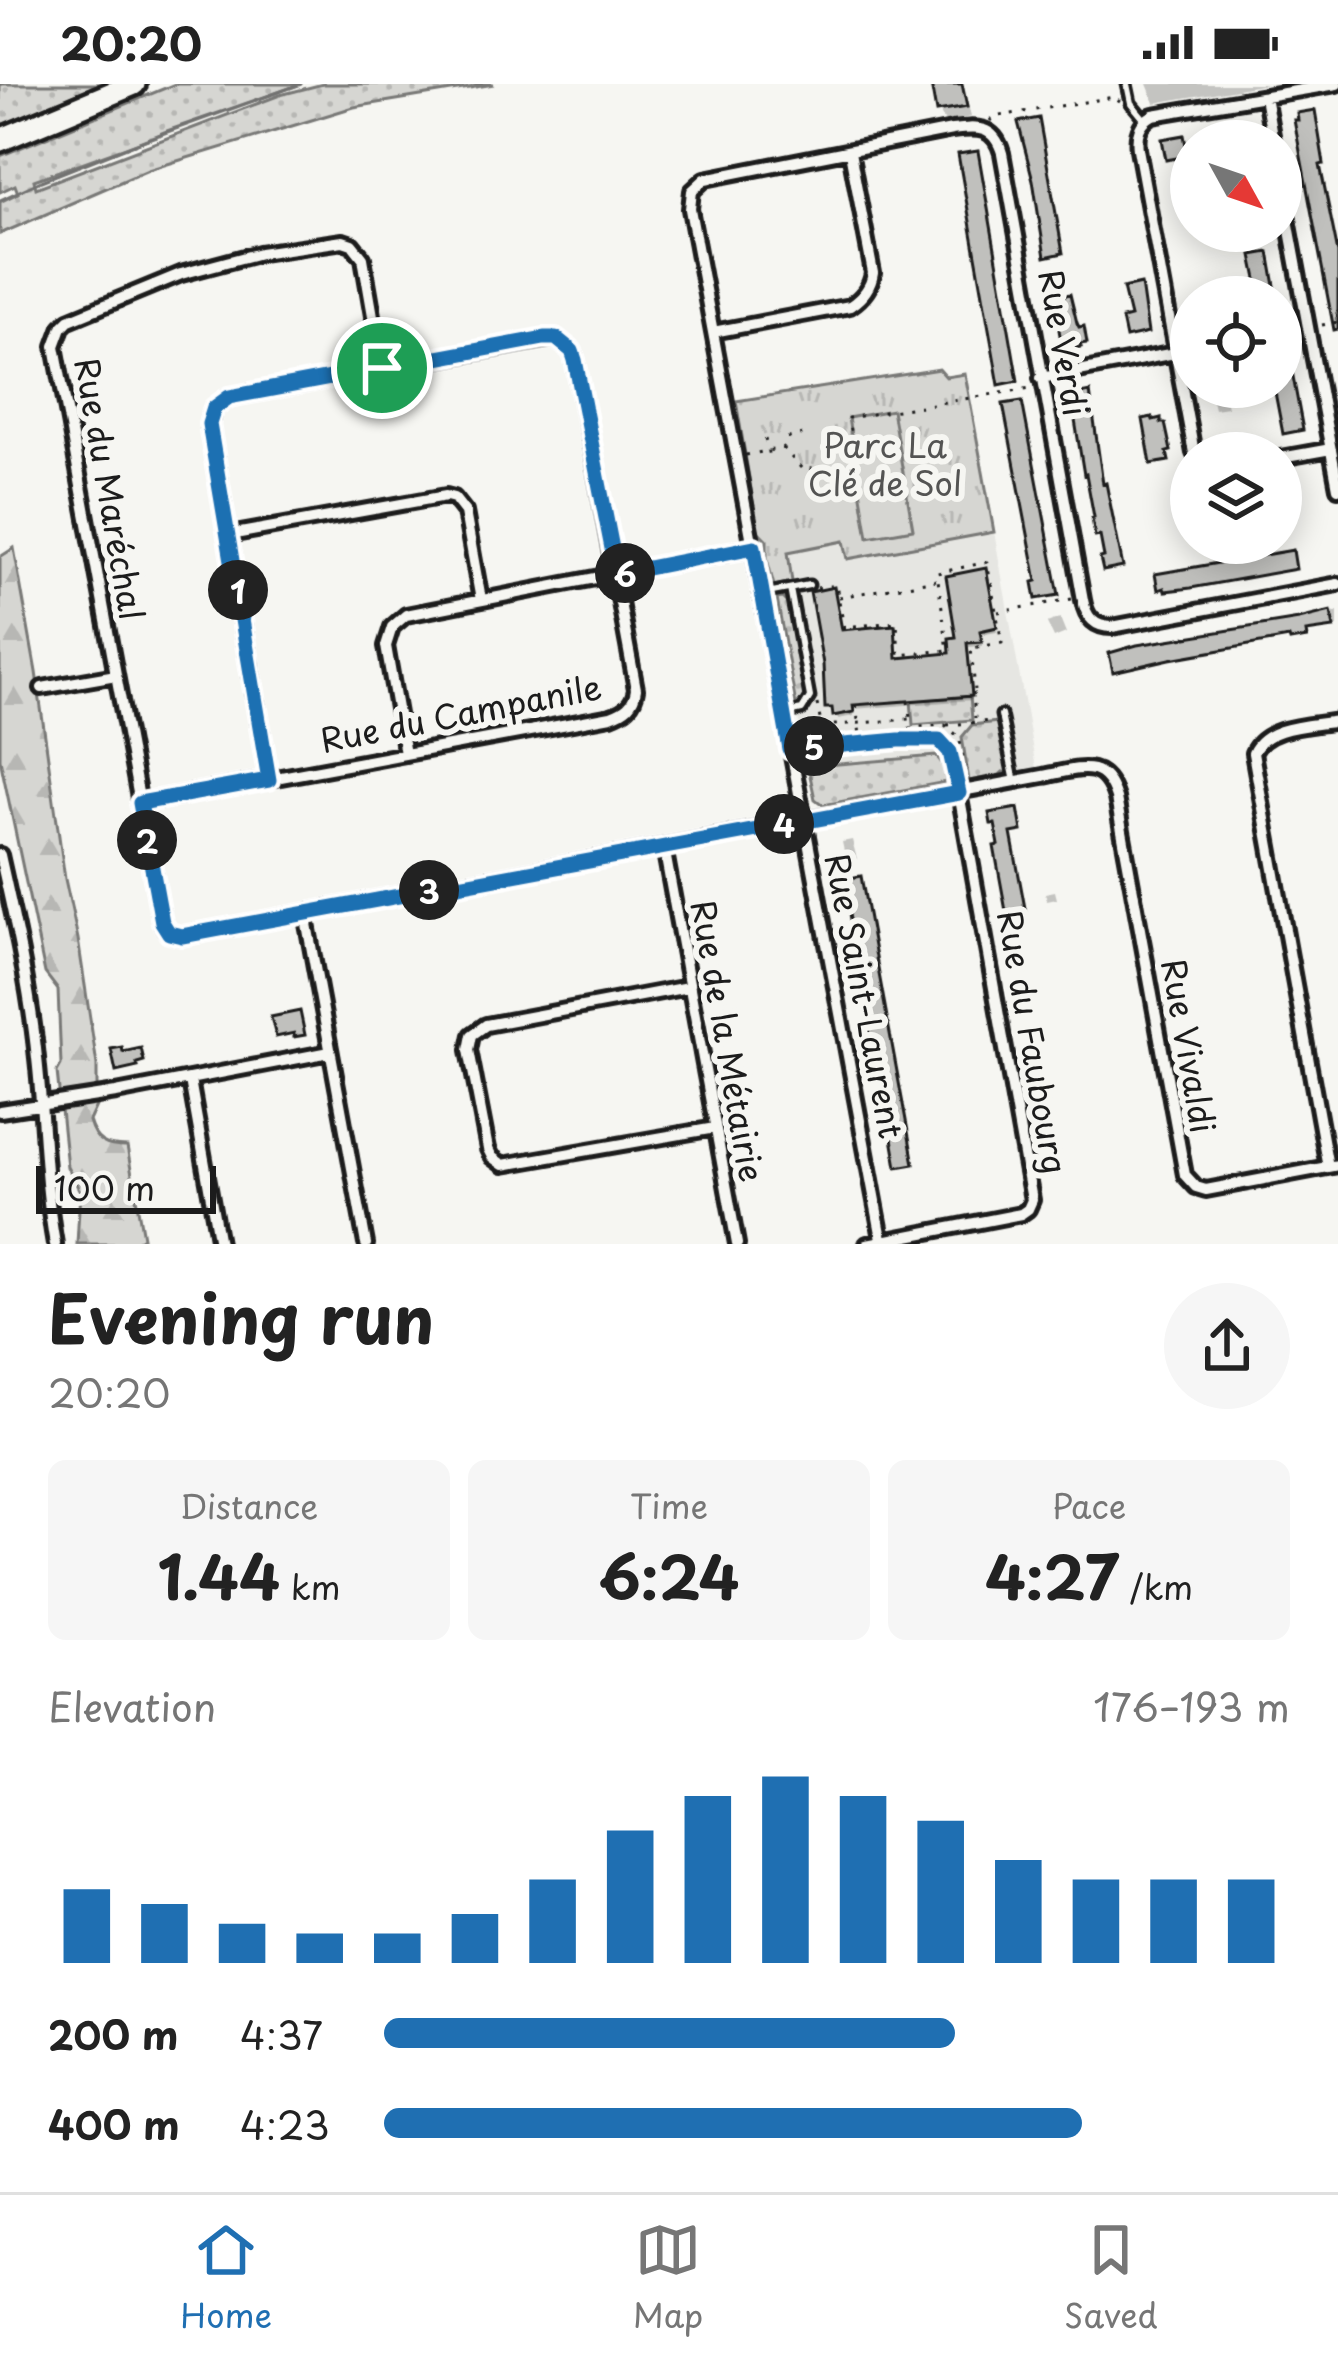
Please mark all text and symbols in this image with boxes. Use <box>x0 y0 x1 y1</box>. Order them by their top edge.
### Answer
text: 20:20 <box>60 8 202 76</box>
north arrow <box>1170 120 1302 252</box>
map controls <box>1170 120 1302 564</box>
street label: Rue Verdi <box>1028 265 1102 420</box>
button: locate <box>1170 276 1302 408</box>
pin <box>331 317 433 419</box>
icon: arrive <box>349 335 415 401</box>
street label: Rue du Maréchal <box>63 354 159 624</box>
park label: Parc La Clé de Sol <box>808 419 962 507</box>
button: layers <box>1170 432 1302 564</box>
pin: 6 <box>595 543 655 603</box>
text: 6 <box>613 548 637 598</box>
pin: 1 <box>208 560 268 620</box>
text: 1 <box>230 565 246 615</box>
street label: Rue du Campanile <box>316 660 605 764</box>
pin: 5 <box>784 716 844 776</box>
text: 5 <box>803 721 825 771</box>
pin: 4 <box>754 794 814 854</box>
text: 4 <box>773 799 795 849</box>
pin: 2 <box>117 810 177 870</box>
text: 2 <box>135 815 159 865</box>
street label: Rue Saint-Laurent <box>814 849 918 1142</box>
pin: 3 <box>399 860 459 920</box>
text: 3 <box>418 865 440 915</box>
street label: Rue de la Métairie <box>680 896 778 1185</box>
street label: Rue du Faubourg <box>986 906 1082 1177</box>
street label: Rue Vivaldi <box>1150 955 1230 1137</box>
scale bar <box>36 1160 216 1213</box>
text: 100 m <box>54 1162 155 1212</box>
text: Evening run <box>48 1267 434 1366</box>
button: share <box>1164 1283 1290 1409</box>
text: 20:20 <box>48 1362 171 1421</box>
text: Distance <box>180 1480 318 1530</box>
text: Time <box>630 1480 708 1530</box>
text: Pace <box>1052 1480 1126 1530</box>
text: 1.44 <box>158 1530 280 1620</box>
text: 6:24 <box>599 1530 739 1620</box>
text: 4:27 <box>985 1530 1119 1620</box>
text: km <box>280 1561 340 1611</box>
text: /km <box>1119 1561 1193 1611</box>
text: Elevation <box>48 1676 216 1735</box>
text: 176–193 m <box>1093 1676 1290 1735</box>
text: 200 m <box>48 2004 178 2063</box>
text: 4:37 <box>240 2004 323 2063</box>
text: 400 m <box>48 2094 180 2153</box>
text: 4:23 <box>240 2094 330 2153</box>
tab: Home <box>180 2217 272 2339</box>
tab: Map <box>633 2217 703 2339</box>
tab: Saved <box>1064 2217 1158 2339</box>

